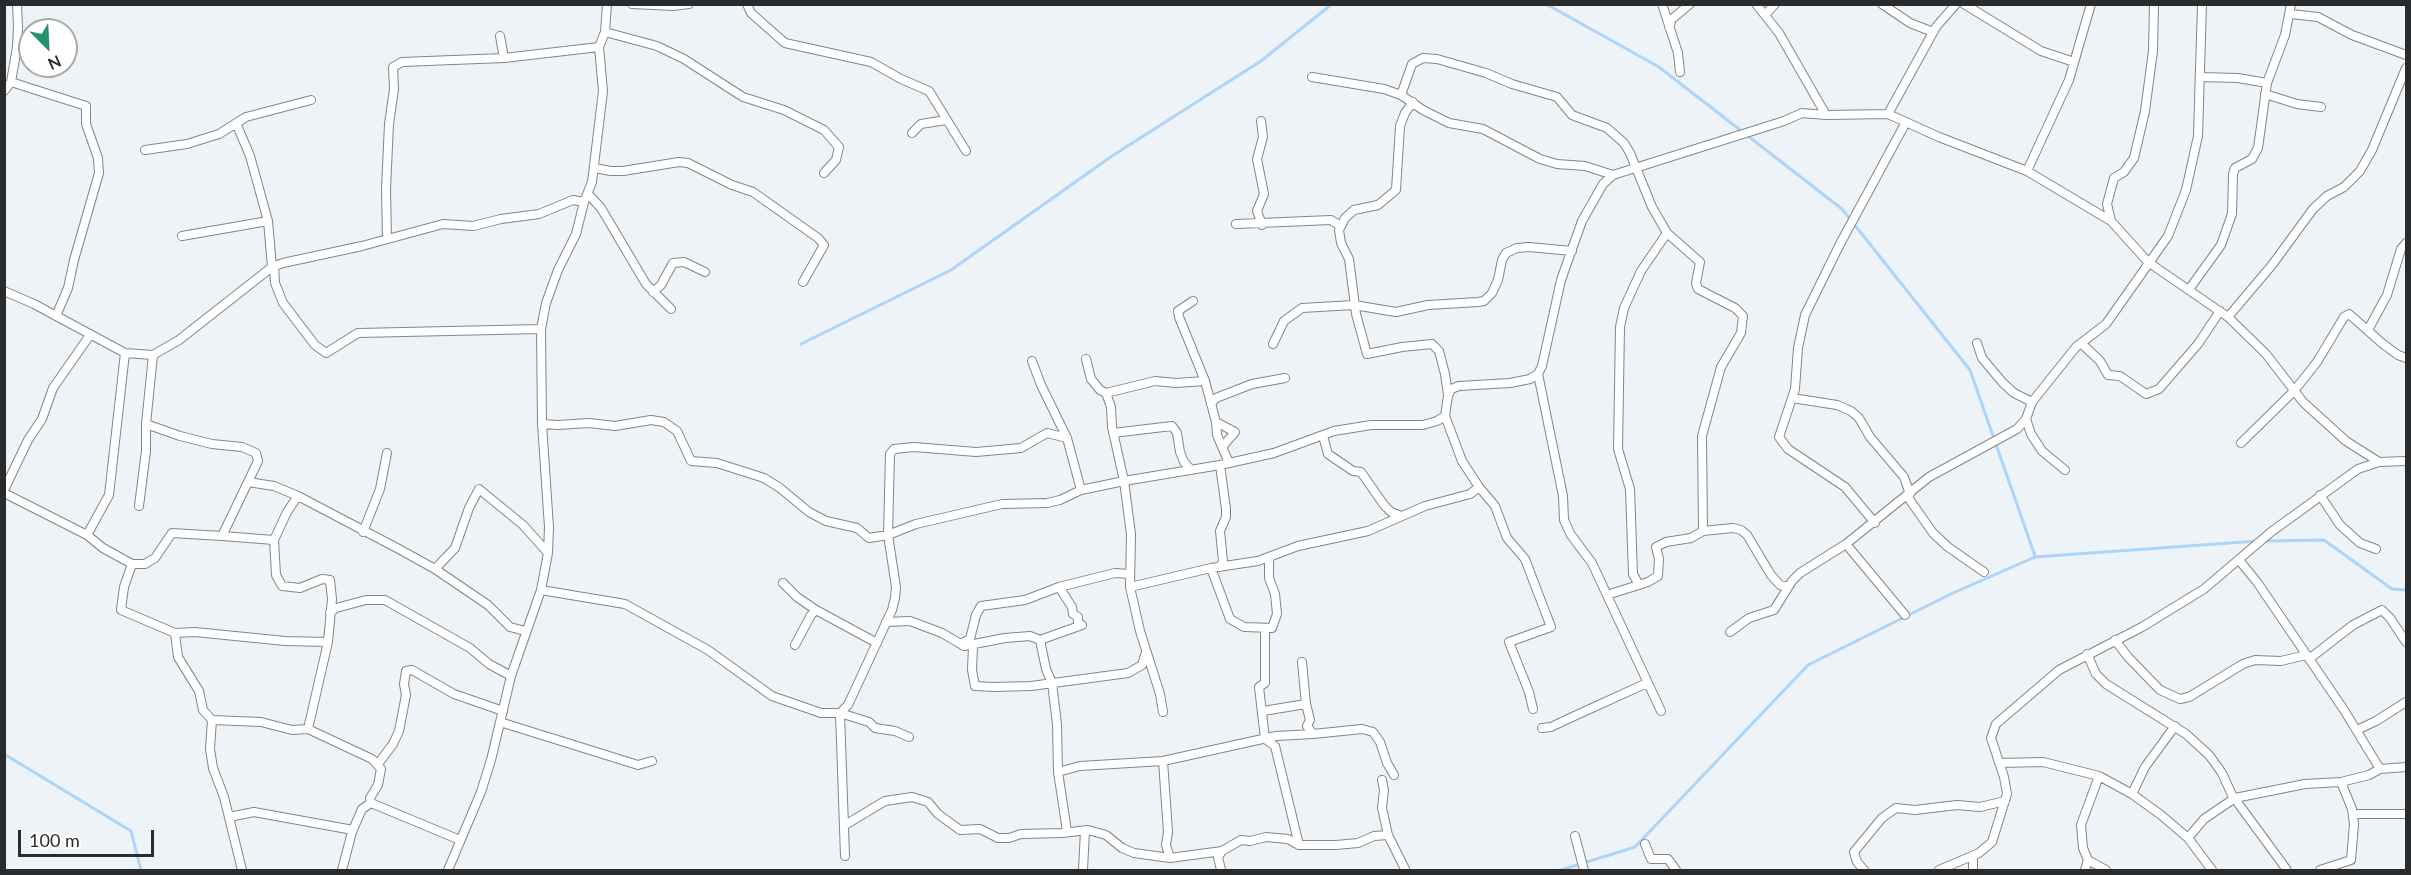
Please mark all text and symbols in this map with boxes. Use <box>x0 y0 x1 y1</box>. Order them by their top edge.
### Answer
north arrow <box>18 18 78 78</box>
text: N <box>45 52 64 74</box>
scale bar <box>21 818 158 856</box>
text: 100 m <box>29 829 80 851</box>

